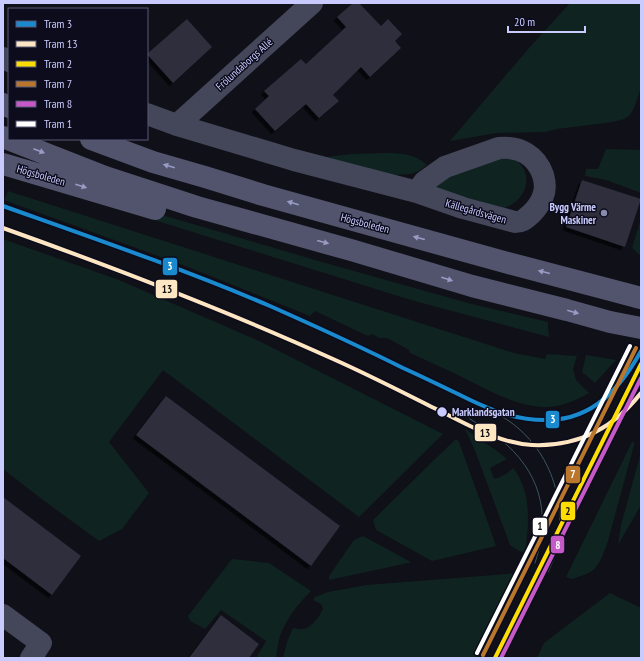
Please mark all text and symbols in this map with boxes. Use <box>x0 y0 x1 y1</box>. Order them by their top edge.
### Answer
legend <box>8 8 148 140</box>
scale bar <box>508 8 585 34</box>
text: 20 m <box>514 14 535 29</box>
text: Tram 3 <box>44 16 72 31</box>
street label: Frölundaborgs Allé <box>213 35 276 93</box>
text: Tram 13 <box>44 36 78 51</box>
text: Tram 2 <box>44 56 72 71</box>
text: Tram 7 <box>44 76 72 91</box>
text: Tram 8 <box>44 96 72 111</box>
text: Tram 1 <box>44 116 72 131</box>
one-way arrow <box>34 149 46 155</box>
street label: Högsboleden <box>15 161 67 189</box>
one-way arrow <box>162 163 174 169</box>
one-way arrow <box>75 183 87 189</box>
street label: Källegårdsvägen <box>444 196 508 226</box>
one-way arrow <box>287 200 299 206</box>
place label: Bygg Värme Maskiner <box>549 200 597 227</box>
marker: Bygg Värme Maskiner <box>599 208 609 218</box>
street label: Högsboleden <box>339 210 391 236</box>
one-way arrow <box>412 235 424 241</box>
one-way arrow <box>317 239 329 245</box>
line badge: 3 <box>162 257 178 276</box>
text: 3 <box>167 259 173 273</box>
one-way arrow <box>538 269 550 275</box>
one-way arrow <box>442 276 454 282</box>
line badge: 13 <box>155 279 178 299</box>
text: 13 <box>162 282 172 296</box>
one-way arrow <box>567 309 579 315</box>
marker: Marklandsgatan <box>435 405 449 419</box>
place label: Marklandsgatan <box>452 405 515 419</box>
line badge: 3 <box>545 410 560 429</box>
text: 3 <box>550 412 556 426</box>
line badge: 13 <box>474 423 497 442</box>
text: 13 <box>480 426 490 440</box>
line badge: 7 <box>565 465 581 484</box>
text: 7 <box>570 467 576 481</box>
line badge: 2 <box>560 501 576 521</box>
text: 2 <box>565 504 571 518</box>
line badge: 1 <box>532 517 548 536</box>
text: 1 <box>537 519 543 533</box>
line badge: 8 <box>550 535 565 554</box>
text: 8 <box>555 538 561 552</box>

